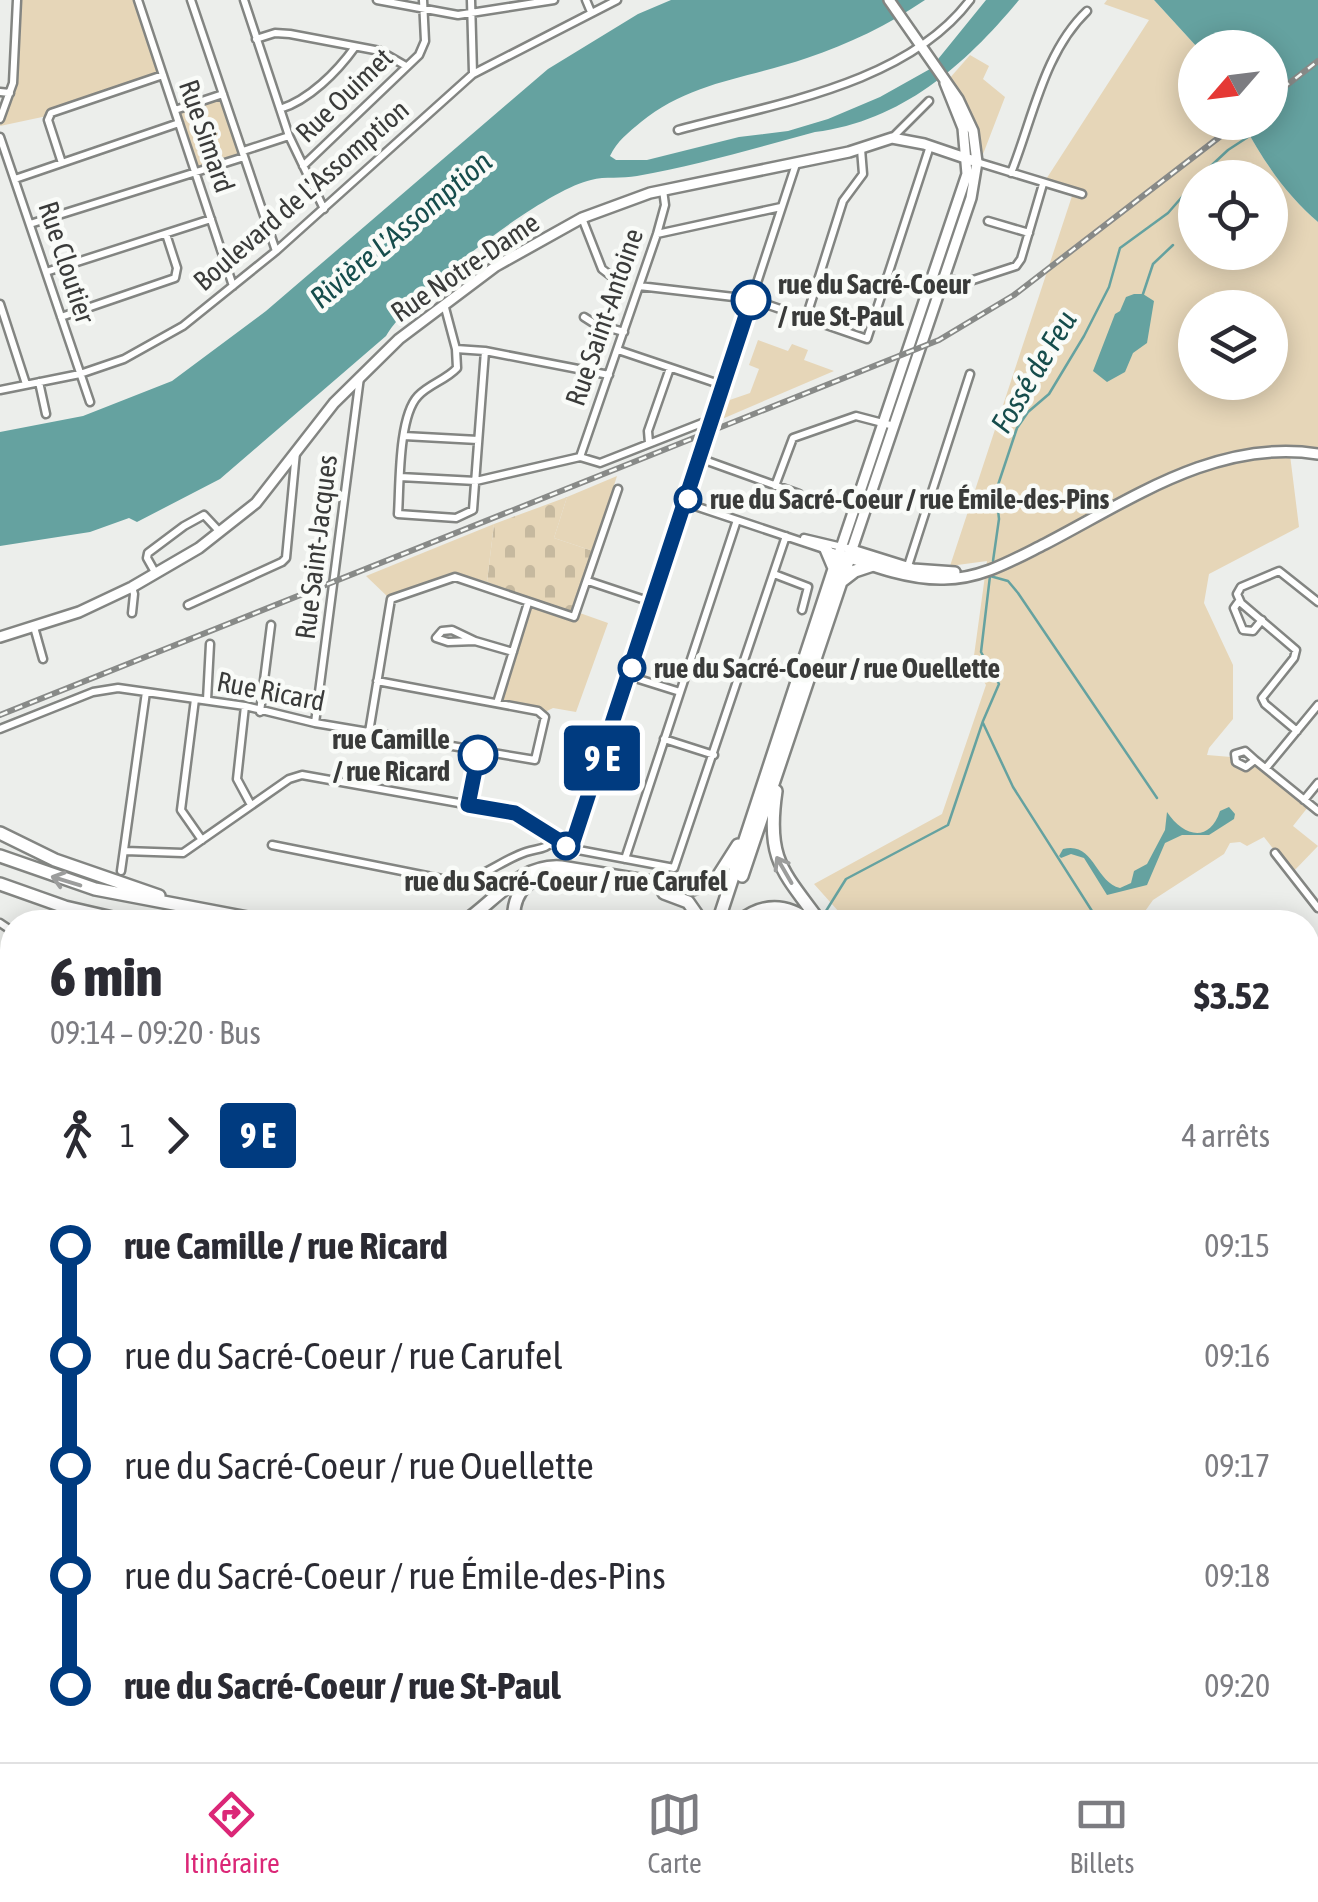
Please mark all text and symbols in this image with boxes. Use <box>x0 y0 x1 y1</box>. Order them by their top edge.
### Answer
north arrow <box>1178 30 1288 140</box>
map controls <box>1178 30 1288 400</box>
street label: Rue Ouimet <box>289 41 399 149</box>
street label: Rue Simard <box>173 75 241 197</box>
street label: Boulevard de L'Assomption <box>187 93 415 297</box>
water label: Rivière L'Assomption <box>303 144 498 315</box>
button: locate <box>1178 160 1288 270</box>
street label: Rue Cloutier <box>32 197 102 328</box>
street label: Rue Notre-Dame <box>385 206 545 328</box>
street label: Rue Saint-Antoine <box>559 224 649 410</box>
place label: rue du Sacré-Coeur / rue St-Paul <box>778 268 971 332</box>
marker: rue du Sacré-Coeur / rue St-Paul <box>732 281 770 319</box>
button: layers <box>1178 290 1288 400</box>
water label: Fossé de Feu <box>984 304 1083 439</box>
street label: Rue Saint-Jacques <box>289 453 343 641</box>
place label: rue du Sacré-Coeur / rue Émile-des-Pins <box>710 483 1110 515</box>
marker: rue du Sacré-Coeur / rue Émile-des-Pins <box>675 486 701 512</box>
place label: rue du Sacré-Coeur / rue Ouellette <box>654 652 1000 684</box>
marker: rue du Sacré-Coeur / rue Ouellette <box>619 655 645 681</box>
street label: Rue Ricard <box>214 665 328 717</box>
place label: rue Camille / rue Ricard <box>332 723 450 787</box>
line badge: 9 E <box>544 726 660 790</box>
marker: rue Camille / rue Ricard <box>459 736 497 774</box>
text: 9 E <box>584 738 620 778</box>
marker: rue du Sacré-Coeur / rue Carufel <box>553 833 579 859</box>
one-way arrow <box>774 856 794 885</box>
place label: rue du Sacré-Coeur / rue Carufel <box>404 865 728 897</box>
one-way arrow <box>51 871 83 889</box>
text: 6 min <box>50 945 162 1008</box>
text: $3.52 <box>1194 974 1270 1017</box>
text: 09:14 – 09:20 · Bus <box>50 1014 261 1051</box>
icon: walk <box>50 1108 105 1163</box>
icon: forward <box>150 1108 205 1163</box>
text: 9 E <box>240 1115 276 1155</box>
text: 1 <box>120 1117 135 1154</box>
text: 4 arrêts <box>1182 1117 1270 1154</box>
text: rue Camille / rue Ricard <box>124 1224 448 1267</box>
text: 09:15 <box>1204 1227 1270 1264</box>
text: rue du Sacré-Coeur / rue Carufel <box>124 1334 562 1377</box>
text: 09:16 <box>1204 1337 1270 1374</box>
text: rue du Sacré-Coeur / rue Ouellette <box>124 1444 594 1487</box>
text: 09:17 <box>1204 1447 1270 1484</box>
text: rue du Sacré-Coeur / rue Émile-des-Pins <box>124 1554 666 1597</box>
text: 09:18 <box>1204 1557 1270 1594</box>
text: rue du Sacré-Coeur / rue St-Paul <box>124 1664 561 1707</box>
text: 09:20 <box>1204 1667 1270 1704</box>
tab: Itinéraire <box>184 1787 280 1879</box>
tab: Carte <box>647 1787 702 1879</box>
tab: Billets <box>1069 1787 1134 1879</box>

